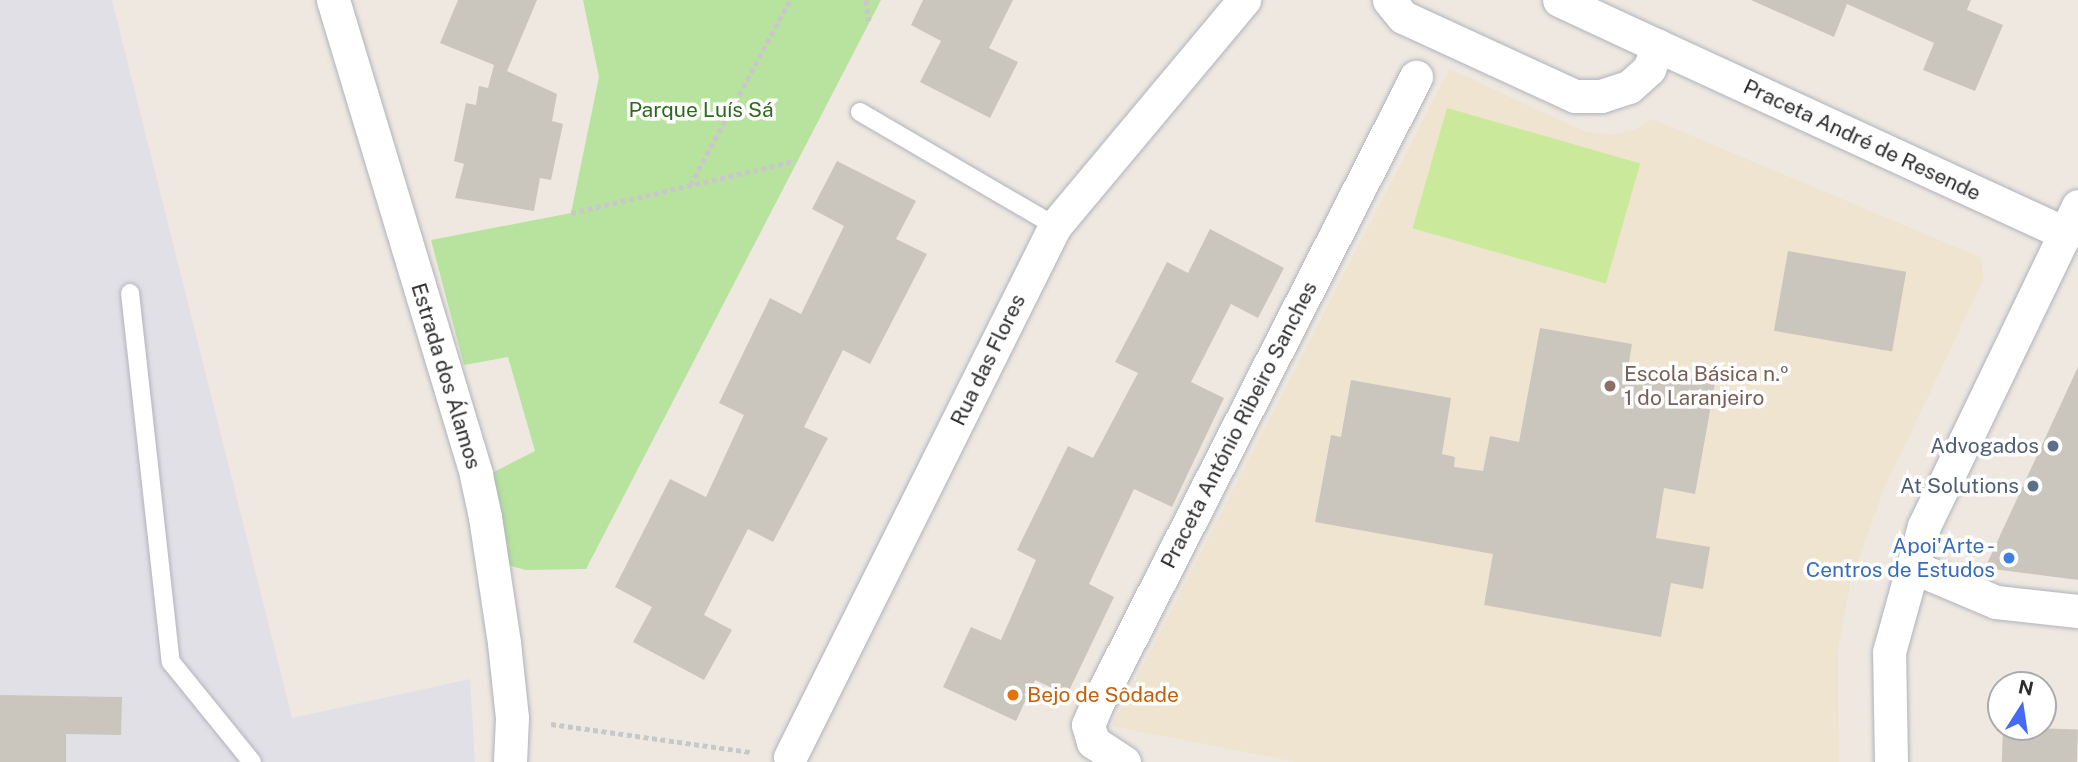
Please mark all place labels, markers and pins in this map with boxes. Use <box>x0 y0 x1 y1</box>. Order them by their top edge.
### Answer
place label: Escola Básica n.º 1 do Laranjeiro <box>1624 361 1788 411</box>
marker: Escola Básica n.º 1 do Laranjeiro <box>1602 378 1618 394</box>
place label: Advogados <box>1930 433 2039 459</box>
marker: Advogados <box>2045 438 2061 454</box>
place label: At Solutions <box>1900 473 2019 499</box>
marker: At Solutions <box>2025 478 2041 494</box>
place label: Apoi'Arte - Centros de Estudos <box>1805 533 1995 583</box>
marker: Apoi'Arte - Centros de Estudos <box>2001 550 2017 566</box>
place label: Bejo de Sôdade <box>1027 682 1180 708</box>
marker: Bejo de Sôdade <box>1005 687 1021 703</box>

